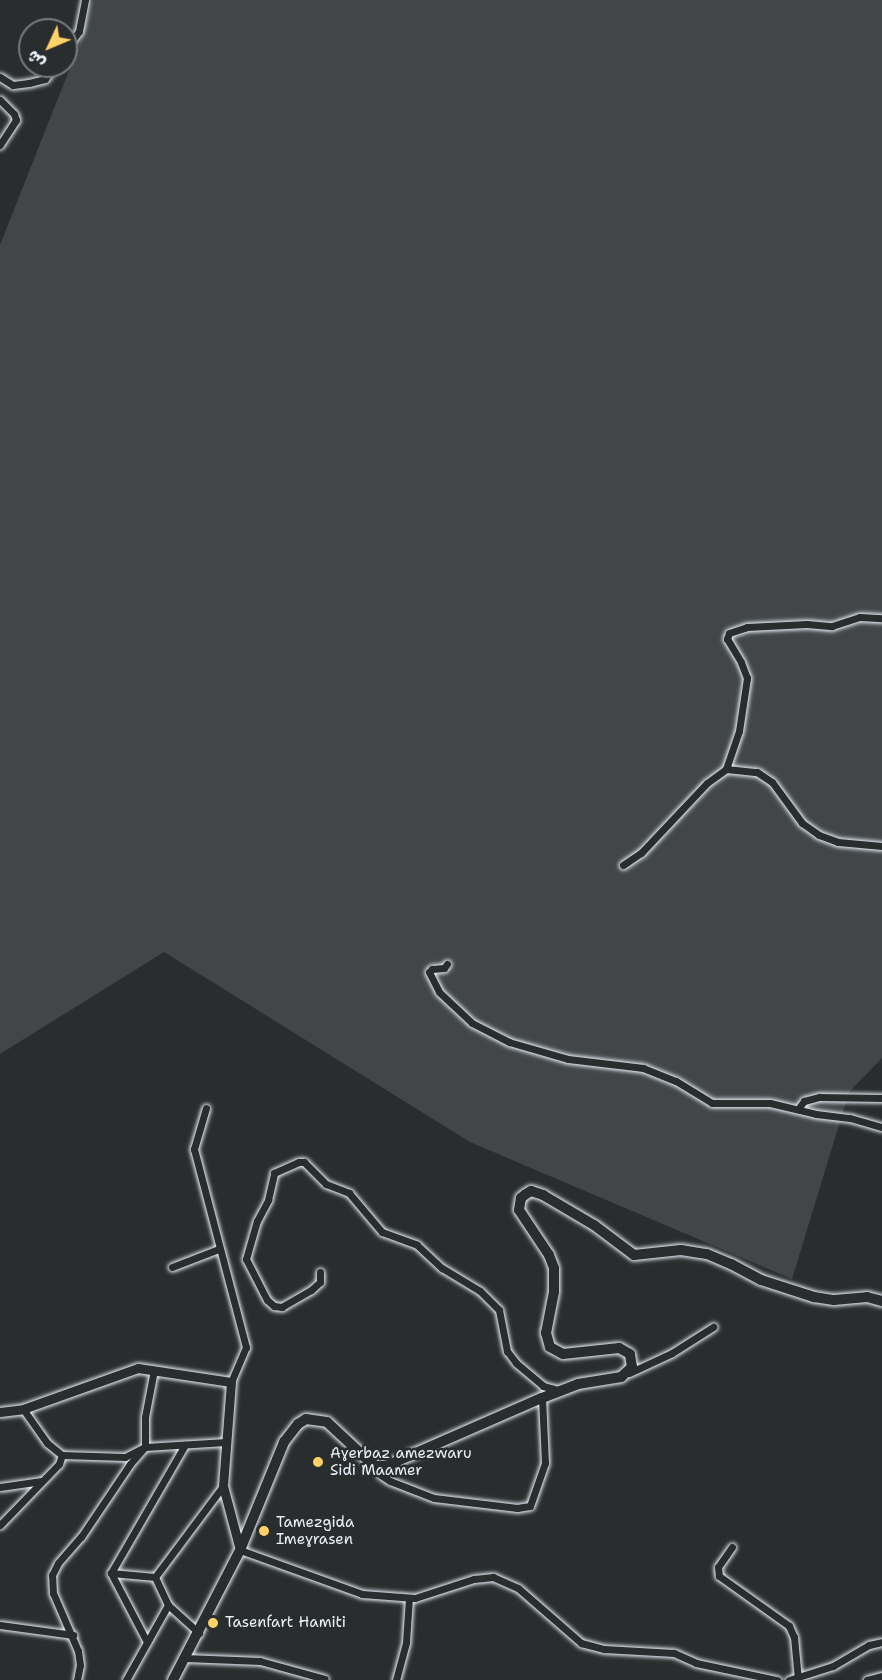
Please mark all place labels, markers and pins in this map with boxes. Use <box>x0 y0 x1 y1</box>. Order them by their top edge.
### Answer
place label: Aɣerbaz amezwaru Sidi Maamer <box>330 1444 472 1479</box>
marker: Aɣerbaz amezwaru Sidi Maamer <box>311 1455 325 1469</box>
place label: Tamezgida Imeɣrasen <box>276 1513 354 1548</box>
marker: Tamezgida Imeɣrasen <box>257 1524 271 1538</box>
place label: Tasenfart Hamiti <box>225 1614 346 1632</box>
marker: Tasenfart Hamiti <box>206 1616 220 1630</box>

